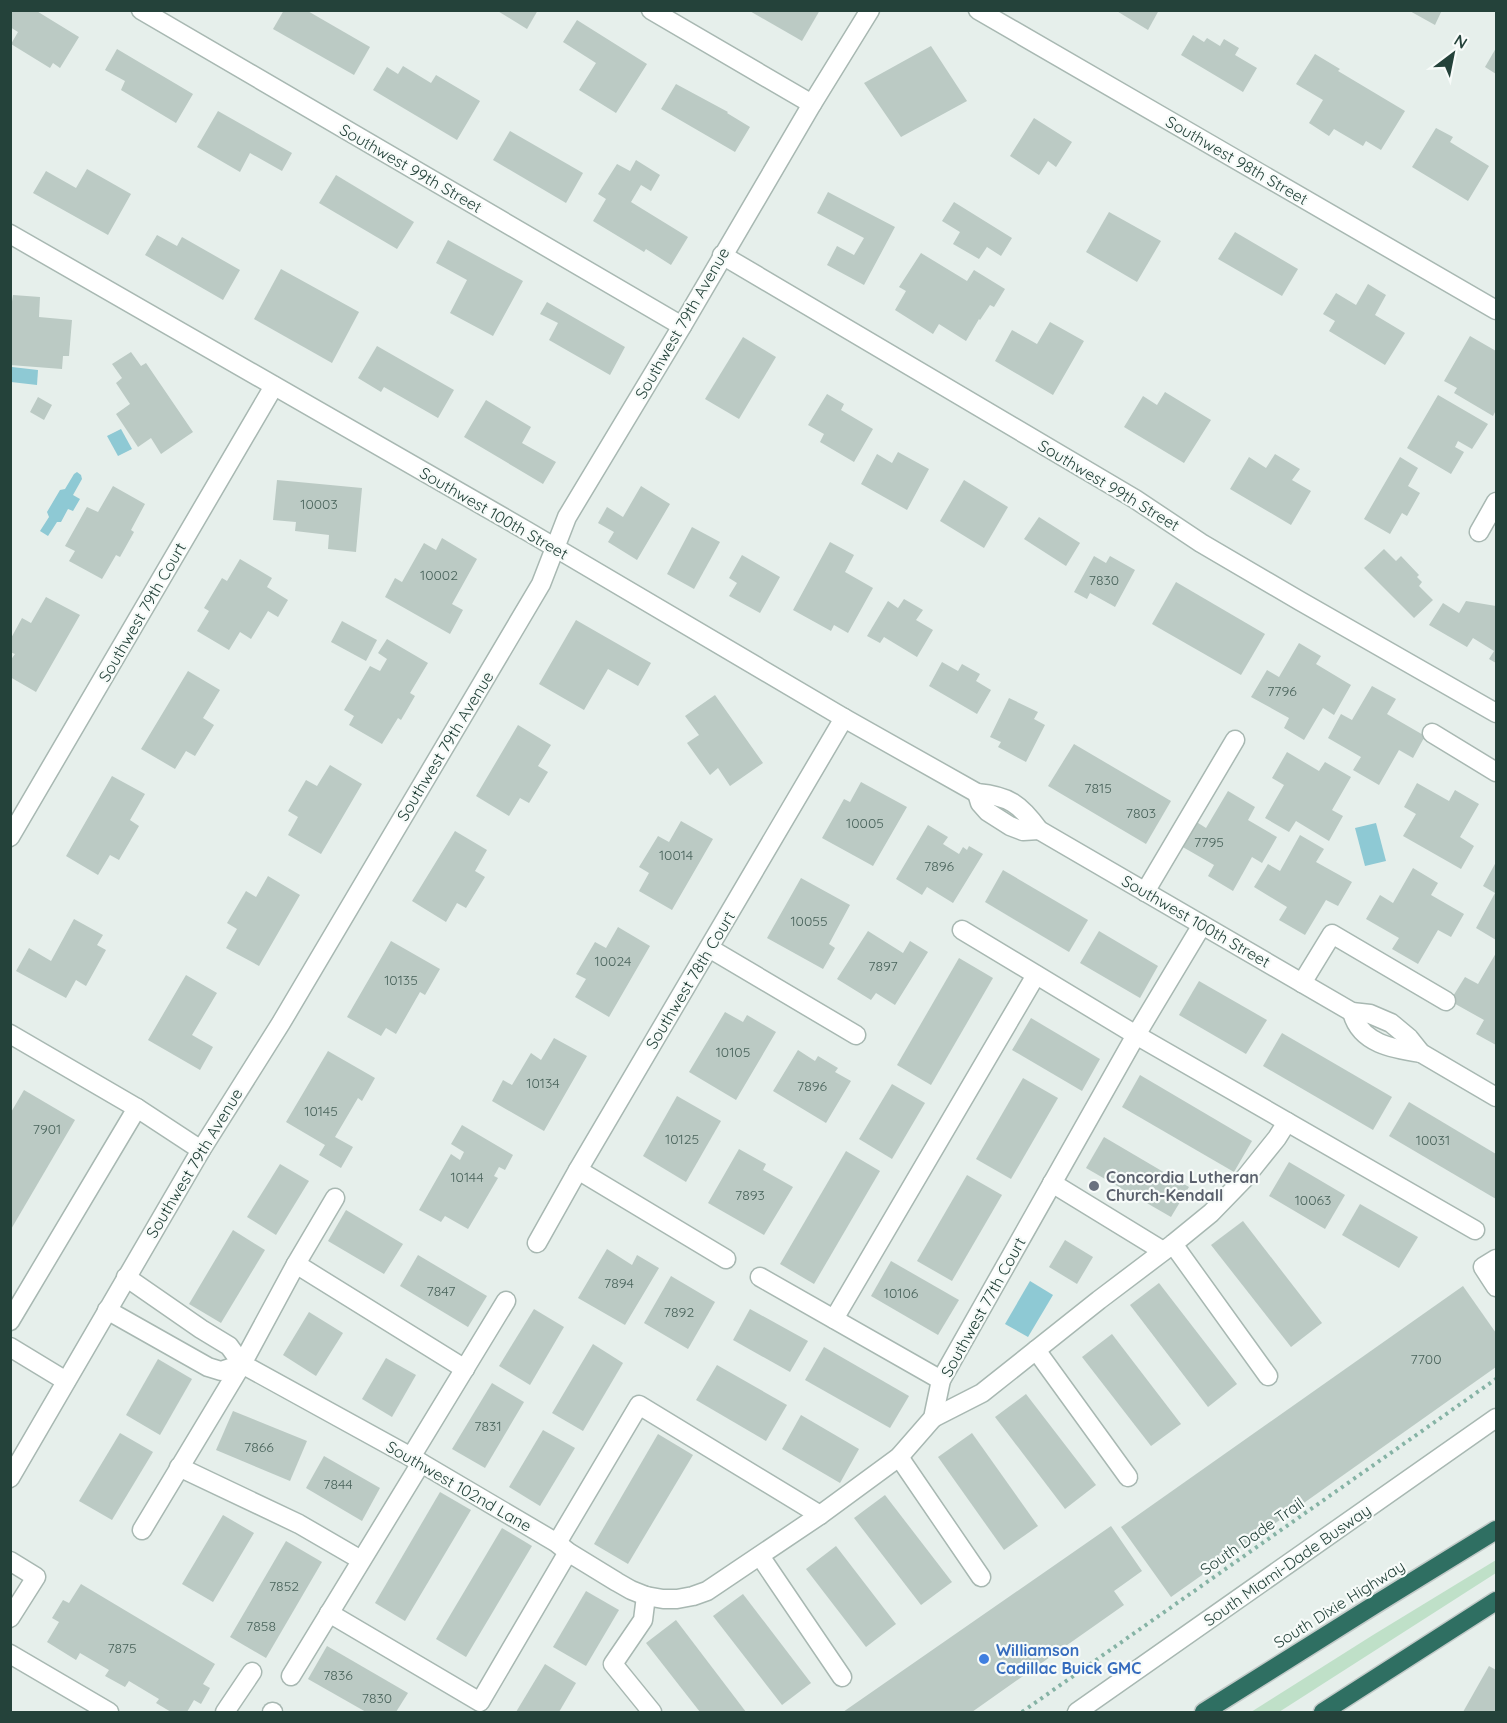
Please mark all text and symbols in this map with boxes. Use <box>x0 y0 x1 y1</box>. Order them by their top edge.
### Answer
north arrow <box>1423 24 1483 84</box>
text: N <box>1451 30 1471 53</box>
street label: Southwest 98th Street <box>1162 111 1312 209</box>
street label: Southwest 99th Street <box>336 119 486 217</box>
street label: Southwest 79th Avenue <box>630 244 734 402</box>
street label: Southwest 99th Street <box>1035 435 1183 535</box>
street label: Southwest 100th Street <box>416 462 572 564</box>
house number: 10003 <box>300 495 338 513</box>
street label: Southwest 79th Court <box>94 539 190 685</box>
house number: 10002 <box>420 566 458 584</box>
house number: 7830 <box>1089 571 1119 589</box>
street label: Southwest 79th Avenue <box>392 667 498 825</box>
house number: 7796 <box>1267 682 1297 700</box>
house number: 7815 <box>1084 779 1112 797</box>
house number: 7803 <box>1126 804 1156 822</box>
house number: 10005 <box>846 814 884 832</box>
house number: 7795 <box>1194 833 1224 851</box>
house number: 10014 <box>659 846 693 864</box>
house number: 7896 <box>924 857 955 875</box>
street label: Southwest 100th Street <box>1118 870 1274 972</box>
street label: Southwest 78th Court <box>641 907 739 1053</box>
house number: 10055 <box>790 912 828 930</box>
house number: 10024 <box>595 952 631 970</box>
house number: 7897 <box>868 957 898 975</box>
house number: 10135 <box>384 971 418 989</box>
house number: 10105 <box>716 1043 750 1061</box>
house number: 10134 <box>526 1074 560 1092</box>
house number: 7896 <box>797 1077 828 1095</box>
street label: Southwest 79th Avenue <box>141 1084 247 1242</box>
house number: 10145 <box>304 1102 338 1120</box>
house number: 7901 <box>33 1120 61 1138</box>
house number: 10125 <box>665 1130 699 1148</box>
house number: 10031 <box>1416 1131 1450 1149</box>
place label: Concordia Lutheran Church-Kendall <box>1106 1167 1259 1205</box>
house number: 10144 <box>450 1168 484 1186</box>
marker: Concordia Lutheran Church-Kendall <box>1087 1179 1101 1193</box>
house number: 7893 <box>735 1186 765 1204</box>
house number: 10063 <box>1295 1191 1331 1209</box>
street label: Southwest 77th Court <box>936 1234 1030 1380</box>
house number: 7894 <box>604 1274 634 1292</box>
house number: 7847 <box>427 1282 455 1300</box>
house number: 10106 <box>884 1284 919 1302</box>
house number: 7892 <box>664 1303 694 1321</box>
house number: 7700 <box>1410 1350 1442 1368</box>
house number: 7831 <box>474 1417 502 1435</box>
street label: Southwest 102nd Lane <box>383 1436 535 1536</box>
house number: 7866 <box>244 1438 274 1456</box>
house number: 7844 <box>323 1475 353 1493</box>
street label: South Dade Trail <box>1196 1493 1308 1579</box>
street label: South Miami-Dade Busway <box>1200 1500 1374 1630</box>
street label: South Dixie Highway <box>1270 1555 1408 1653</box>
house number: 7852 <box>269 1577 299 1595</box>
house number: 7858 <box>246 1617 276 1635</box>
house number: 7875 <box>107 1639 137 1657</box>
place label: Williamson Cadillac Buick GMC <box>996 1640 1141 1678</box>
marker: Williamson Cadillac Buick GMC <box>977 1652 991 1666</box>
house number: 7836 <box>323 1666 353 1684</box>
house number: 7830 <box>362 1689 392 1707</box>

